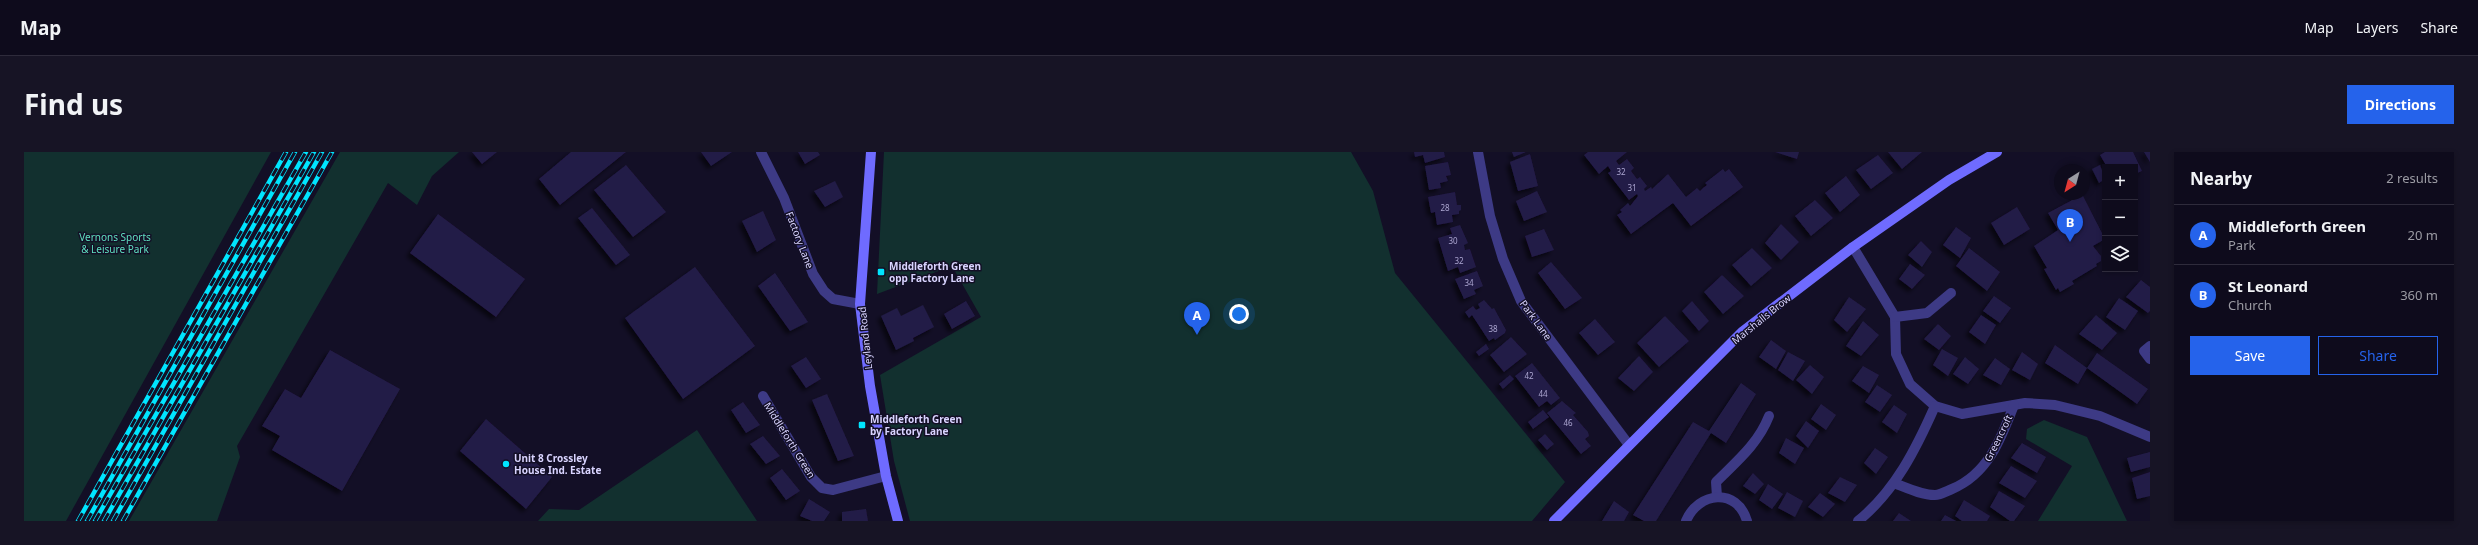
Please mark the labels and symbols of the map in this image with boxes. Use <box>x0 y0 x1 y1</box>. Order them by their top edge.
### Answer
north arrow <box>2054 164 2090 200</box>
house number: 32 <box>1616 166 1626 177</box>
house number: 31 <box>1627 182 1637 193</box>
house number: 28 <box>1440 202 1450 213</box>
pin: B <box>2057 209 2083 242</box>
street label: Factory Lane <box>783 210 817 271</box>
park label: Vernons Sports & Leisure Park <box>79 230 151 256</box>
house number: 30 <box>1448 235 1458 246</box>
house number: 32 <box>1454 255 1464 266</box>
place label: Middleforth Green opp Factory Lane <box>889 259 981 285</box>
marker: Middleforth Green opp Factory Lane <box>876 267 886 277</box>
house number: 34 <box>1464 277 1474 288</box>
street label: Marshalls Brow <box>1729 291 1794 347</box>
street label: Park Lane <box>1517 297 1556 343</box>
pin: A <box>1184 302 1210 335</box>
your location <box>1229 304 1249 324</box>
street label: Leyland Road <box>855 306 875 370</box>
house number: 38 <box>1488 323 1498 334</box>
house number: 42 <box>1524 370 1534 381</box>
house number: 44 <box>1538 388 1548 399</box>
street label: Middleforth Green <box>761 399 819 481</box>
place label: Middleforth Green by Factory Lane <box>870 412 962 438</box>
street label: Greencroft <box>1981 412 2016 464</box>
house number: 46 <box>1563 417 1573 428</box>
marker: Middleforth Green by Factory Lane <box>857 420 867 430</box>
place label: Unit 8 Crossley House Ind. Estate <box>514 451 601 477</box>
marker: Unit 8 Crossley House Ind. Estate <box>501 459 511 469</box>

